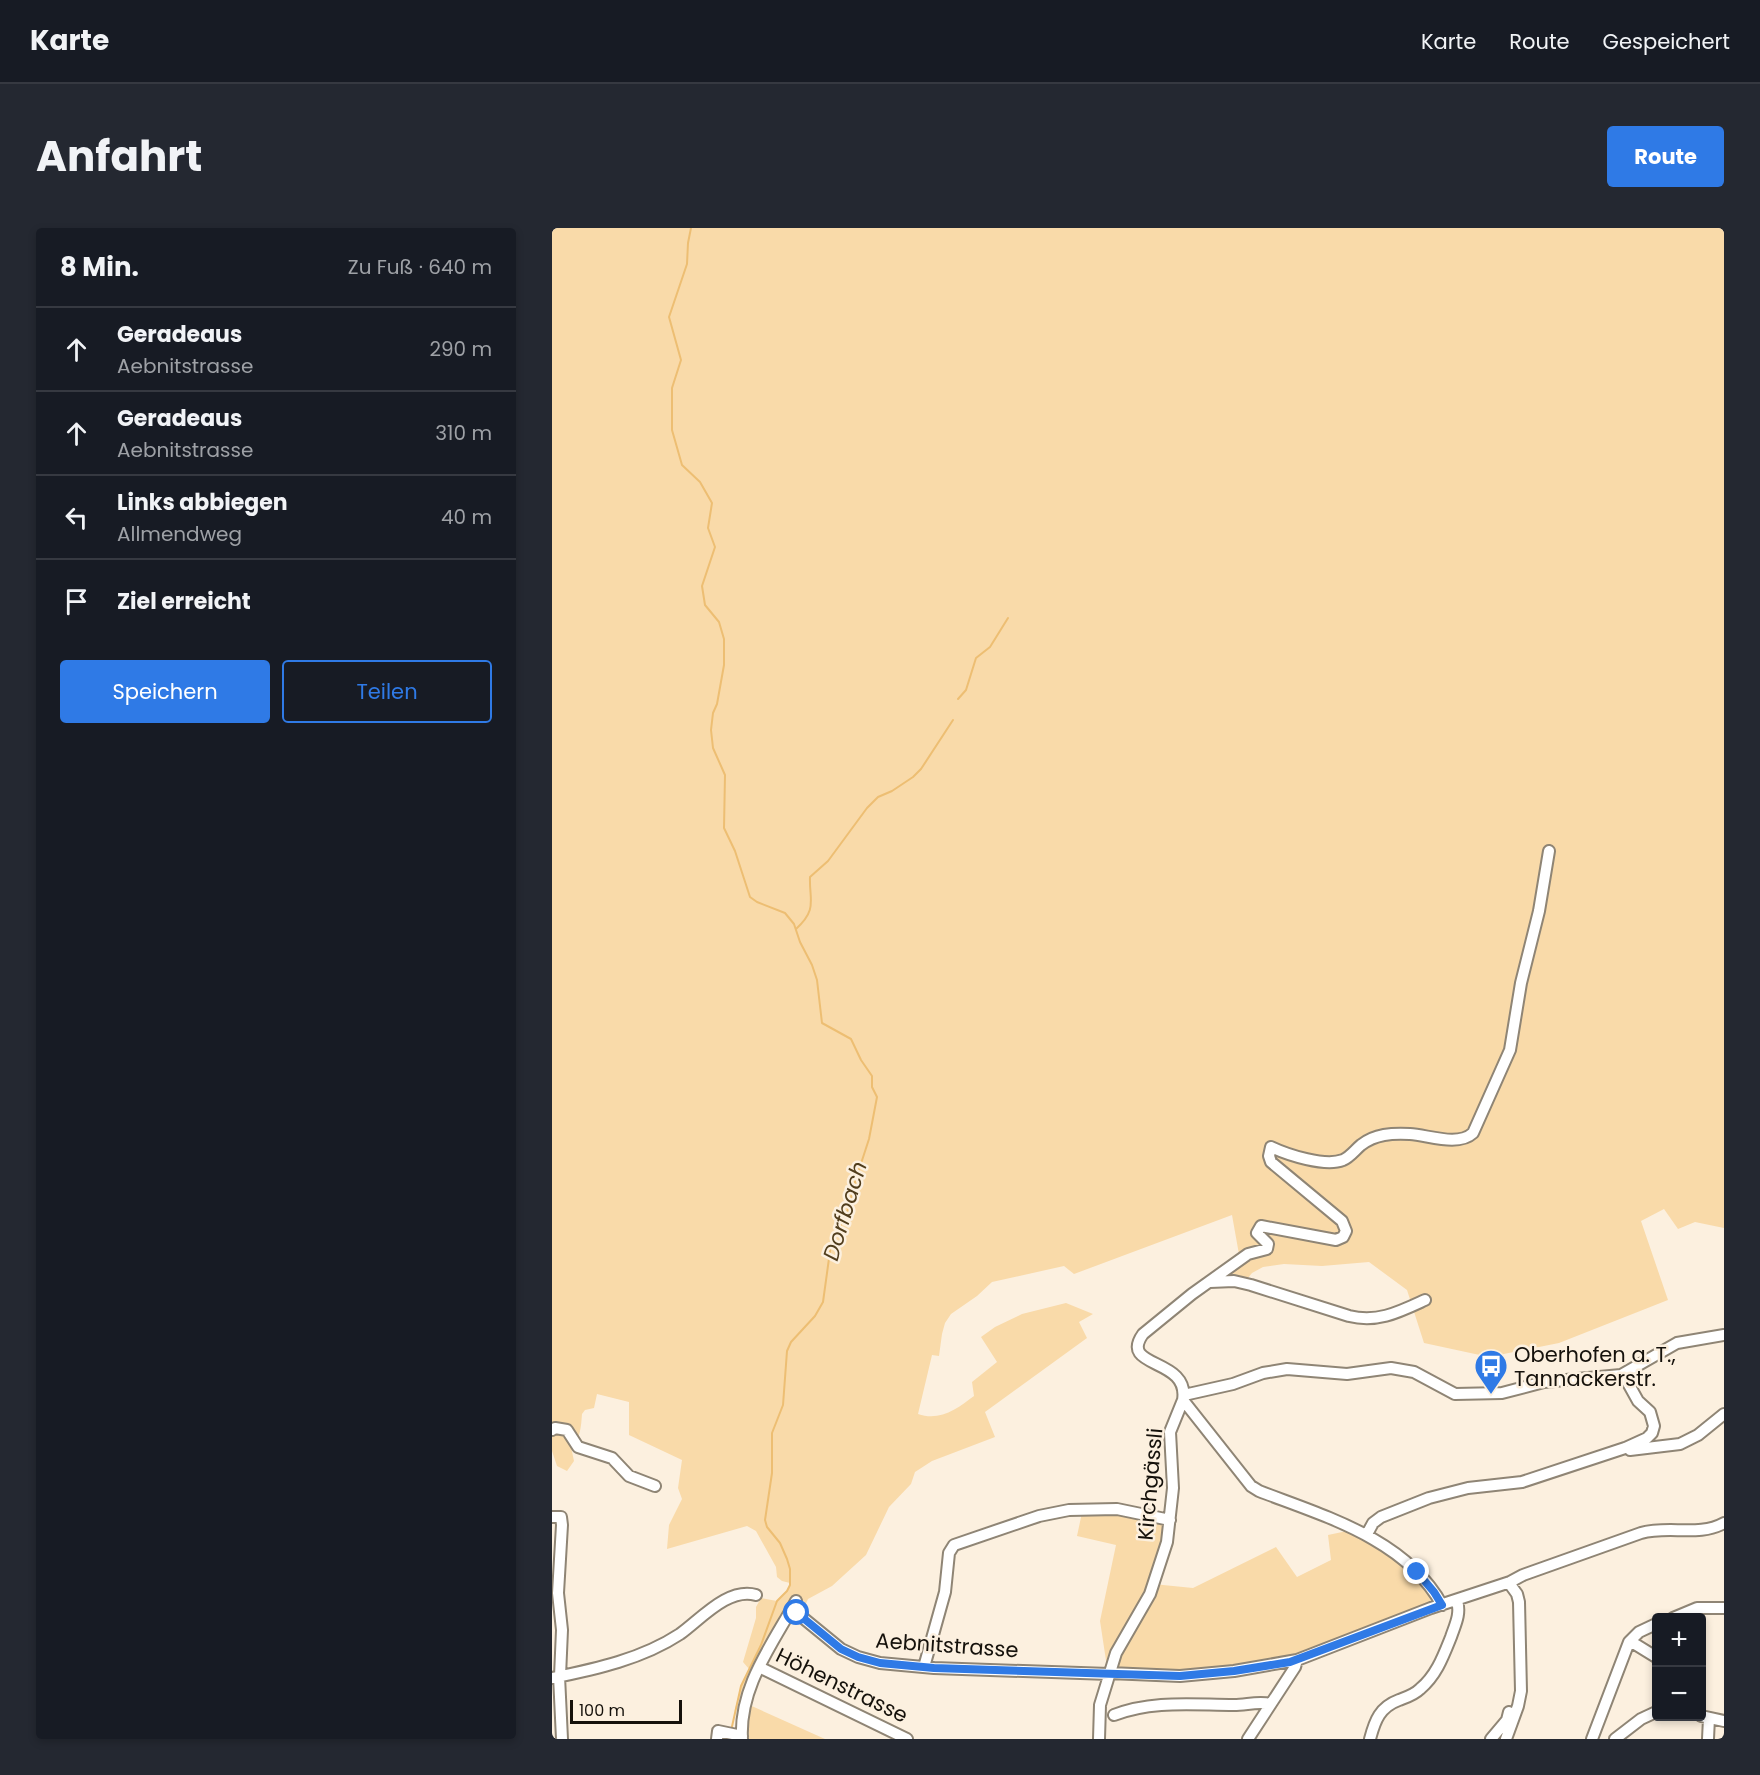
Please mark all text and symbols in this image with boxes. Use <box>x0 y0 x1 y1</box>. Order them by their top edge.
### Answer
text: Karte <box>30 21 109 60</box>
text: Karte <box>1421 27 1476 56</box>
text: Route <box>1509 27 1570 56</box>
text: Gespeichert <box>1603 27 1730 56</box>
button: Route <box>1607 126 1724 187</box>
text: Anfahrt <box>36 127 202 186</box>
text: 8 Min. <box>60 249 139 285</box>
text: Zu Fuß · 640 m <box>348 253 492 281</box>
text: Geradeaus <box>117 319 242 350</box>
icon: ahead <box>60 333 93 366</box>
text: 290 m <box>429 335 492 363</box>
text: Aebnitstrasse <box>117 352 253 380</box>
text: Geradeaus <box>117 403 242 434</box>
icon: ahead <box>60 417 93 450</box>
text: 310 m <box>435 419 492 447</box>
text: Aebnitstrasse <box>117 436 253 464</box>
text: Links abbiegen <box>117 487 288 518</box>
icon: left <box>60 501 93 534</box>
text: 40 m <box>441 503 492 531</box>
text: Allmendweg <box>117 520 242 548</box>
icon: arrive <box>60 585 93 618</box>
text: Ziel erreicht <box>117 586 251 617</box>
button: Speichern <box>60 660 270 723</box>
button: Teilen <box>282 660 492 723</box>
water label: Dorfbach <box>815 1158 875 1264</box>
place label: Oberhofen a. T., Tannackerstr. <box>1514 1340 1676 1393</box>
bus stop icon: Oberhofen a. T., Tannackerstr. <box>1473 1348 1509 1395</box>
street label: Kirchgässli <box>1131 1427 1169 1541</box>
route end <box>1403 1558 1429 1584</box>
route start <box>783 1599 809 1625</box>
map controls <box>1652 1613 1706 1721</box>
button: + <box>1652 1613 1706 1667</box>
street label: Aebnitstrasse <box>875 1626 1019 1664</box>
street label: Höhenstrasse <box>771 1641 913 1729</box>
button: − <box>1652 1667 1706 1721</box>
scale bar <box>570 1697 682 1724</box>
text: 100 m <box>579 1699 625 1722</box>

